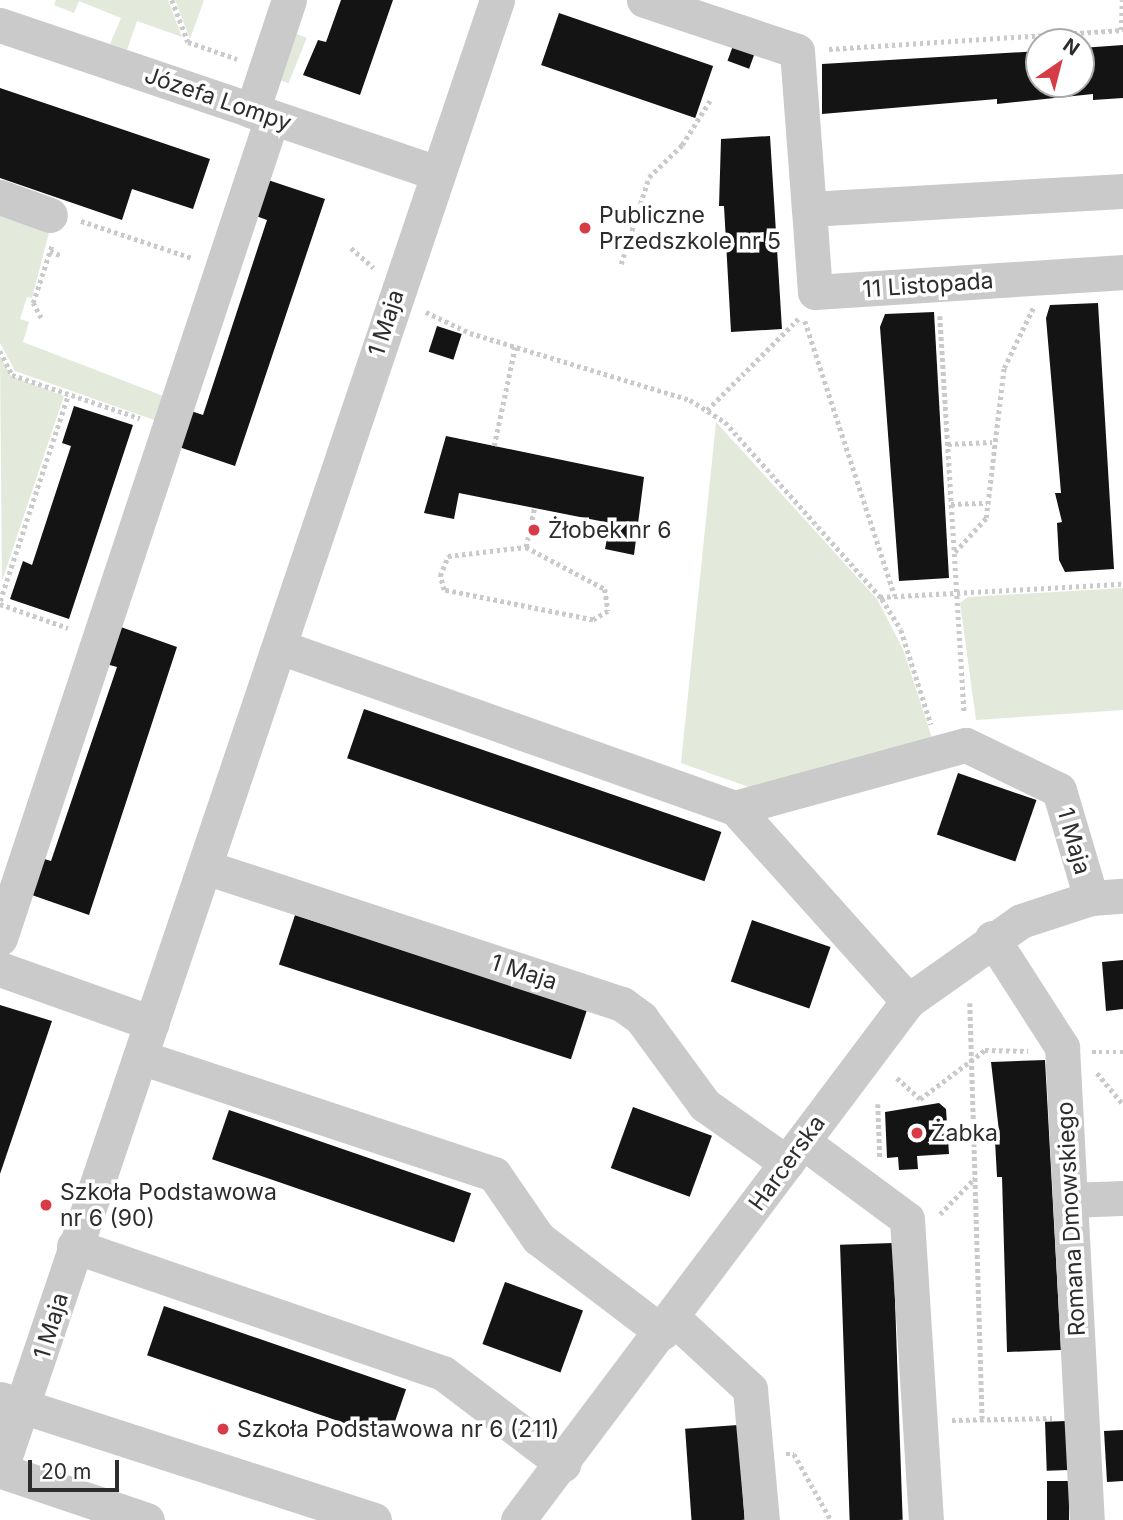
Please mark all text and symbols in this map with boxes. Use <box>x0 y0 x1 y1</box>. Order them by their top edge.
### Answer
north arrow <box>1025 28 1095 98</box>
text: N <box>1059 33 1084 61</box>
street label: Józefa Lompy <box>141 61 295 137</box>
place label: Publiczne Przedszkole nr 5 <box>599 201 781 255</box>
marker: Publiczne Przedszkole nr 5 <box>577 220 593 236</box>
street label: 11 Listopada <box>862 267 994 303</box>
street label: 1 Maja <box>362 286 410 360</box>
place label: Żłobek nr 6 <box>548 516 671 544</box>
marker: Żłobek nr 6 <box>526 522 542 538</box>
street label: 1 Maja <box>1051 805 1097 877</box>
street label: 1 Maja <box>487 948 561 996</box>
street label: Romana Dmowskiego <box>1051 1101 1091 1337</box>
street label: Harcerska <box>743 1110 831 1216</box>
place label: Żabka <box>931 1119 998 1147</box>
marker: Żabka <box>909 1125 925 1141</box>
place label: Szkoła Podstawowa nr 6 (90) <box>60 1178 277 1232</box>
marker: Szkoła Podstawowa nr 6 (90) <box>38 1197 54 1213</box>
street label: 1 Maja <box>28 1289 74 1363</box>
place label: Szkoła Podstawowa nr 6 (211) <box>237 1415 559 1443</box>
marker: Szkoła Podstawowa nr 6 (211) <box>215 1421 231 1437</box>
scale bar <box>32 1446 122 1490</box>
text: 20 m <box>41 1459 91 1484</box>

